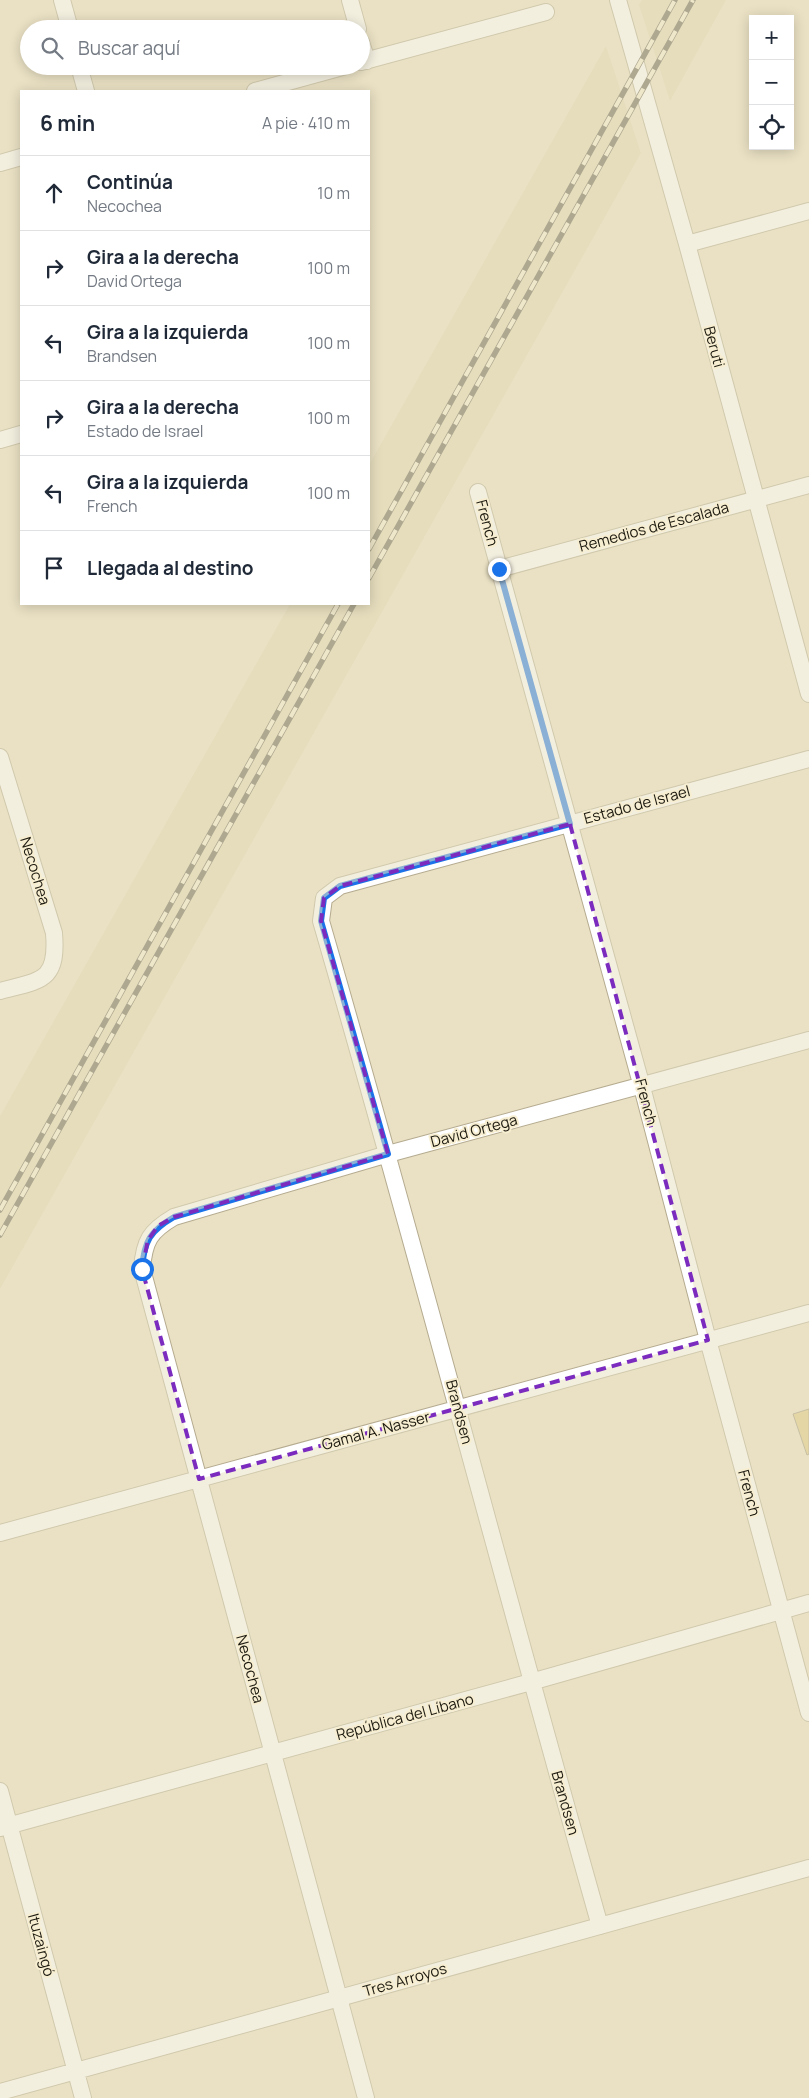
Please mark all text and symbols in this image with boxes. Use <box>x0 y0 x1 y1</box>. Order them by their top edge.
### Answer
map controls <box>749 15 794 150</box>
button: + <box>749 15 794 60</box>
search box <box>20 20 370 75</box>
icon: search <box>38 34 66 62</box>
text: Buscar aquí <box>78 35 180 61</box>
button: − <box>749 60 794 105</box>
button: locate <box>749 105 794 150</box>
text: 6 min <box>40 109 95 137</box>
text: A pie · 410 m <box>262 112 350 134</box>
text: Continúa <box>87 169 173 195</box>
icon: ahead <box>40 179 68 207</box>
text: 10 m <box>317 182 350 204</box>
text: Necochea <box>87 195 162 217</box>
text: Gira a la derecha <box>87 244 239 270</box>
icon: right <box>40 254 68 282</box>
text: 100 m <box>307 257 350 279</box>
text: David Ortega <box>87 270 182 292</box>
text: Gira a la izquierda <box>87 319 248 345</box>
street label: Beruti <box>699 324 730 370</box>
icon: left <box>40 329 68 357</box>
text: 100 m <box>307 332 350 354</box>
text: Brandsen <box>87 345 157 367</box>
text: Gira a la derecha <box>87 394 239 420</box>
icon: right <box>40 404 68 432</box>
text: 100 m <box>307 407 350 429</box>
text: Estado de Israel <box>87 420 204 442</box>
text: Gira a la izquierda <box>87 469 248 495</box>
icon: left <box>40 479 68 507</box>
text: 100 m <box>307 482 350 504</box>
text: French <box>87 495 138 517</box>
street label: Remedios de Escalada <box>577 496 731 557</box>
street label: French <box>471 497 504 549</box>
icon: arrive <box>40 554 68 582</box>
text: Llegada al destino <box>87 555 254 581</box>
route end <box>488 558 511 581</box>
street label: Estado de Israel <box>581 780 692 829</box>
street label: Necochea <box>15 834 56 907</box>
street label: French <box>630 1076 663 1128</box>
street label: David Ortega <box>428 1109 520 1152</box>
route start <box>131 1258 154 1281</box>
street label: Brandsen <box>441 1377 478 1446</box>
street label: Gamal A. Nasser <box>319 1406 433 1455</box>
street label: French <box>733 1467 766 1519</box>
street label: Necochea <box>231 1632 270 1705</box>
street label: República del Líbano <box>334 1688 476 1745</box>
street label: Brandsen <box>546 1768 585 1837</box>
street label: Ituzaingó <box>23 1911 60 1979</box>
street label: Tres Arroyos <box>361 1958 449 2001</box>

